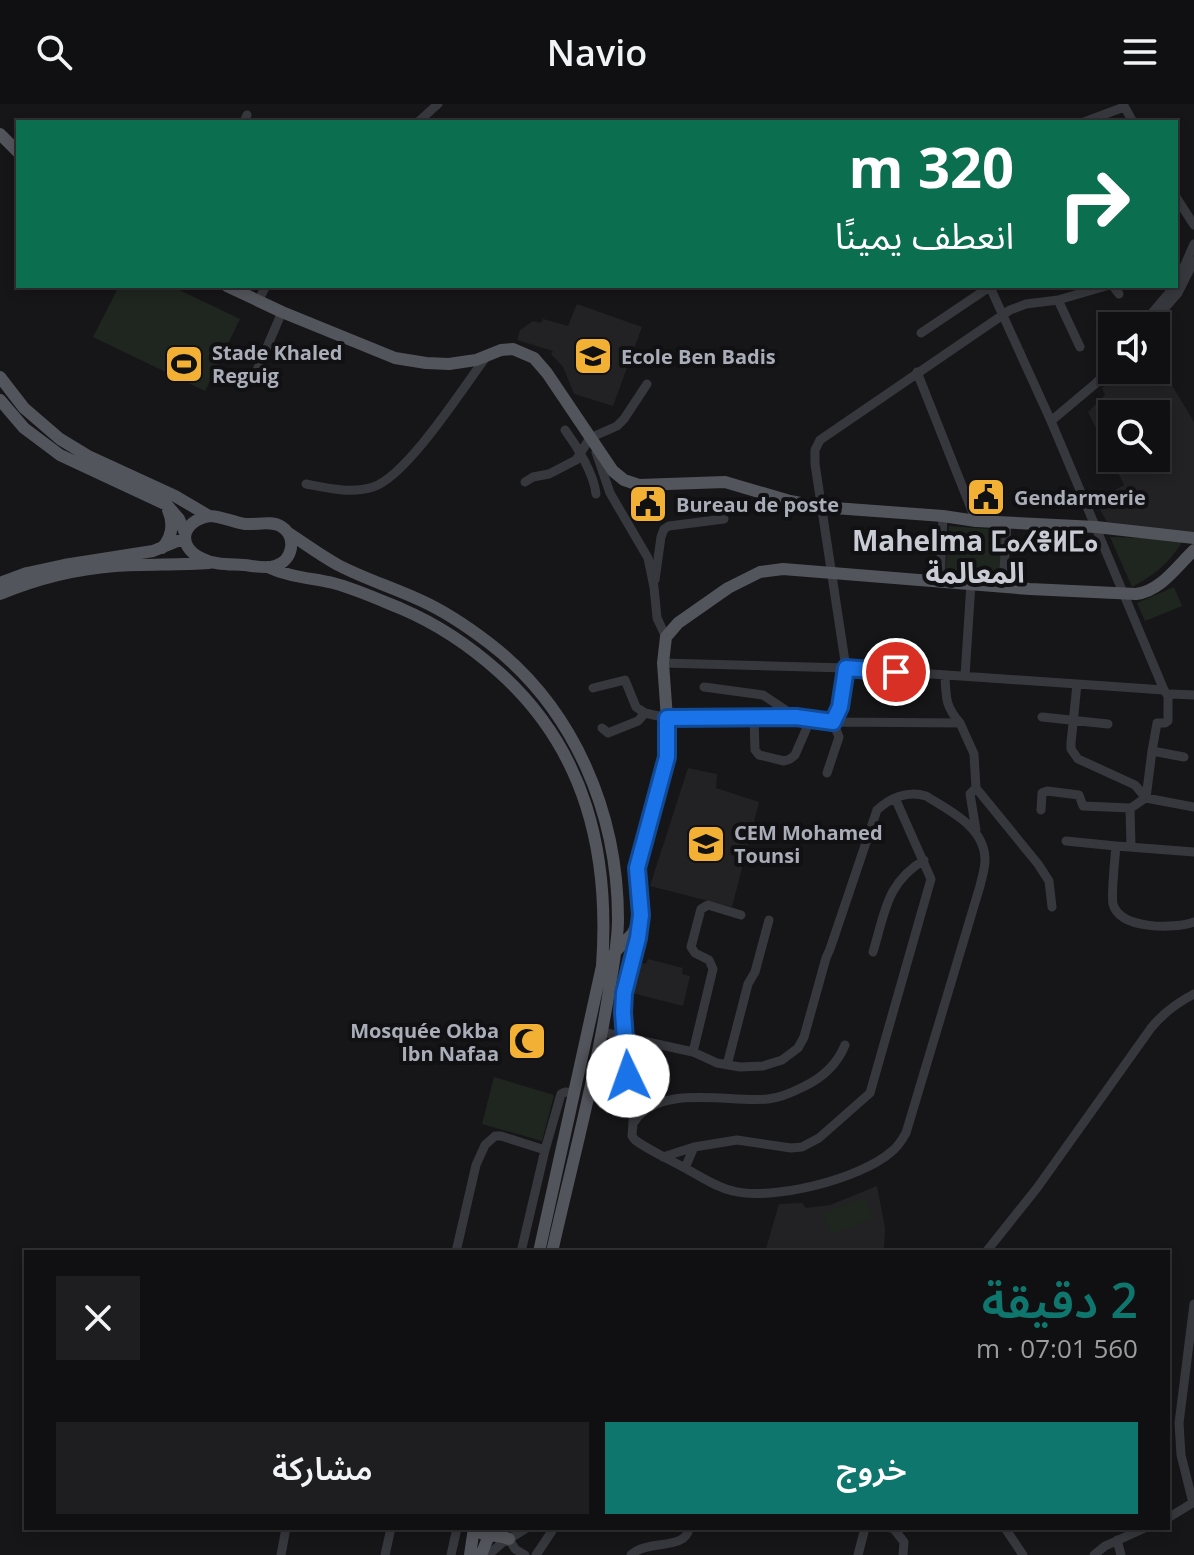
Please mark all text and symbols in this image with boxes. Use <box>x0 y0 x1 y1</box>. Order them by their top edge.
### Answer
text: Navio <box>547 28 647 77</box>
icon: search <box>32 30 76 74</box>
icon: menu <box>1118 30 1162 74</box>
text: 320 m <box>848 128 1014 204</box>
icon: right <box>1042 152 1146 256</box>
text: انعطف يمينًا <box>835 211 1014 260</box>
map controls <box>1098 312 1170 472</box>
button: sound <box>1098 312 1170 384</box>
school or university icon: Ecole Ben Badis <box>572 335 614 377</box>
place label: Stade Khaled Reguig <box>212 339 343 389</box>
sports icon: Stade Khaled Reguig <box>163 343 205 385</box>
place label: Ecole Ben Badis <box>621 343 776 370</box>
button: search <box>1098 400 1170 472</box>
public building icon: Gendarmerie <box>965 476 1007 518</box>
public building icon: Bureau de poste <box>627 483 669 525</box>
place label: Gendarmerie <box>1014 484 1146 511</box>
place label: Bureau de poste <box>676 491 839 518</box>
district label: Mahelma ⵎⴰⵃⴻⵍⵎⴰ المعالمة <box>852 521 1098 591</box>
pin <box>862 638 930 706</box>
icon: arrive <box>874 650 918 694</box>
place label: CEM Mohamed Tounsi <box>734 819 883 869</box>
school or university icon: CEM Mohamed Tounsi <box>685 823 727 865</box>
place label: Mosquée Okba Ibn Nafaa <box>350 1017 499 1067</box>
mosque icon: Mosquée Okba Ibn Nafaa <box>506 1020 548 1062</box>
position arrow <box>586 1034 670 1118</box>
text: 2 دقيقة <box>982 1267 1138 1332</box>
button: close <box>56 1276 140 1360</box>
text: 560 m · 07:01 <box>976 1330 1138 1366</box>
button: مشاركة <box>56 1422 589 1514</box>
button: خروج <box>605 1422 1138 1514</box>

